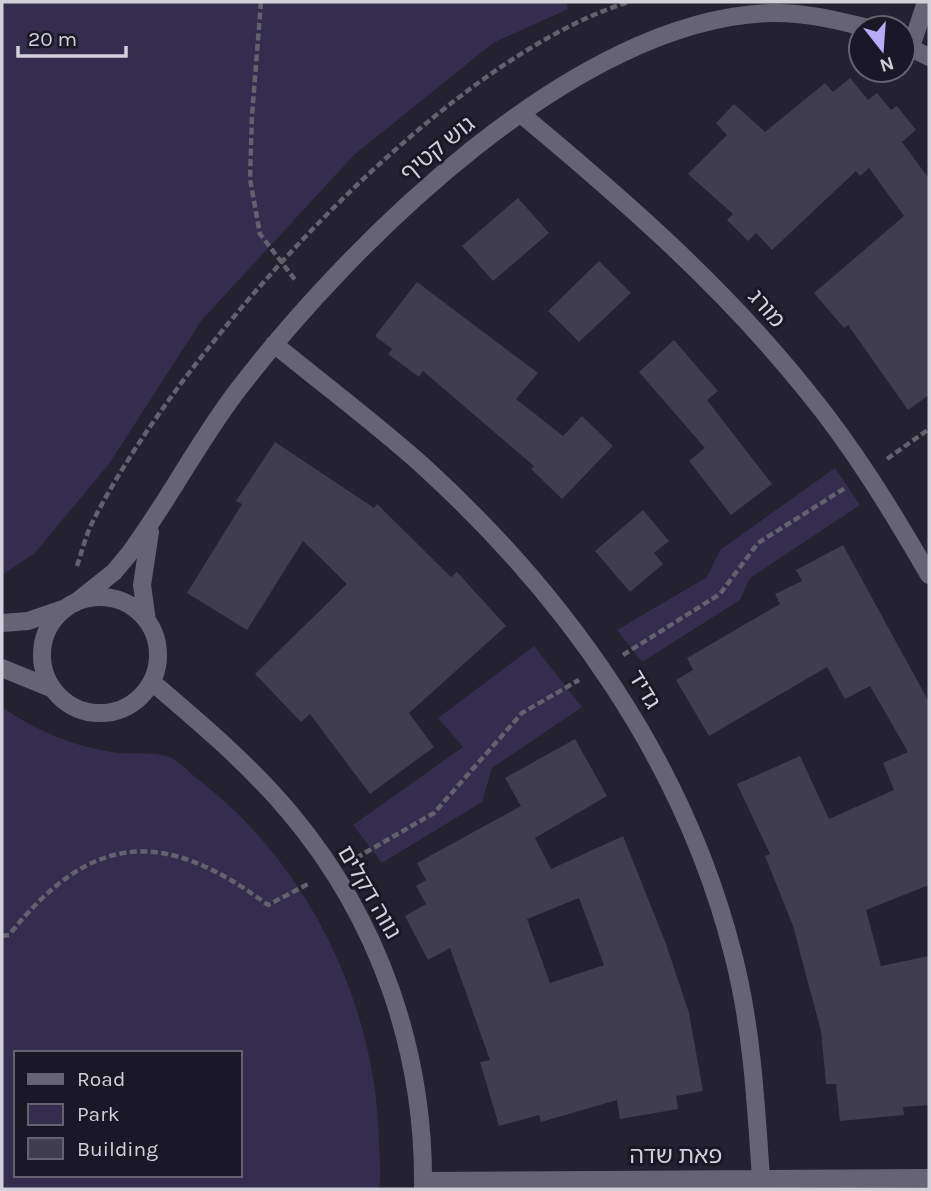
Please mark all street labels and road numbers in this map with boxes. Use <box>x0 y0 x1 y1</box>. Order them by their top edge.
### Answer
street label: גוש קטיף <box>395 110 480 187</box>
street label: מורג <box>742 283 791 333</box>
street label: גדיד <box>623 665 667 714</box>
street label: נווה דקלים <box>332 841 407 944</box>
street label: פאת שדה <box>630 1142 722 1169</box>

